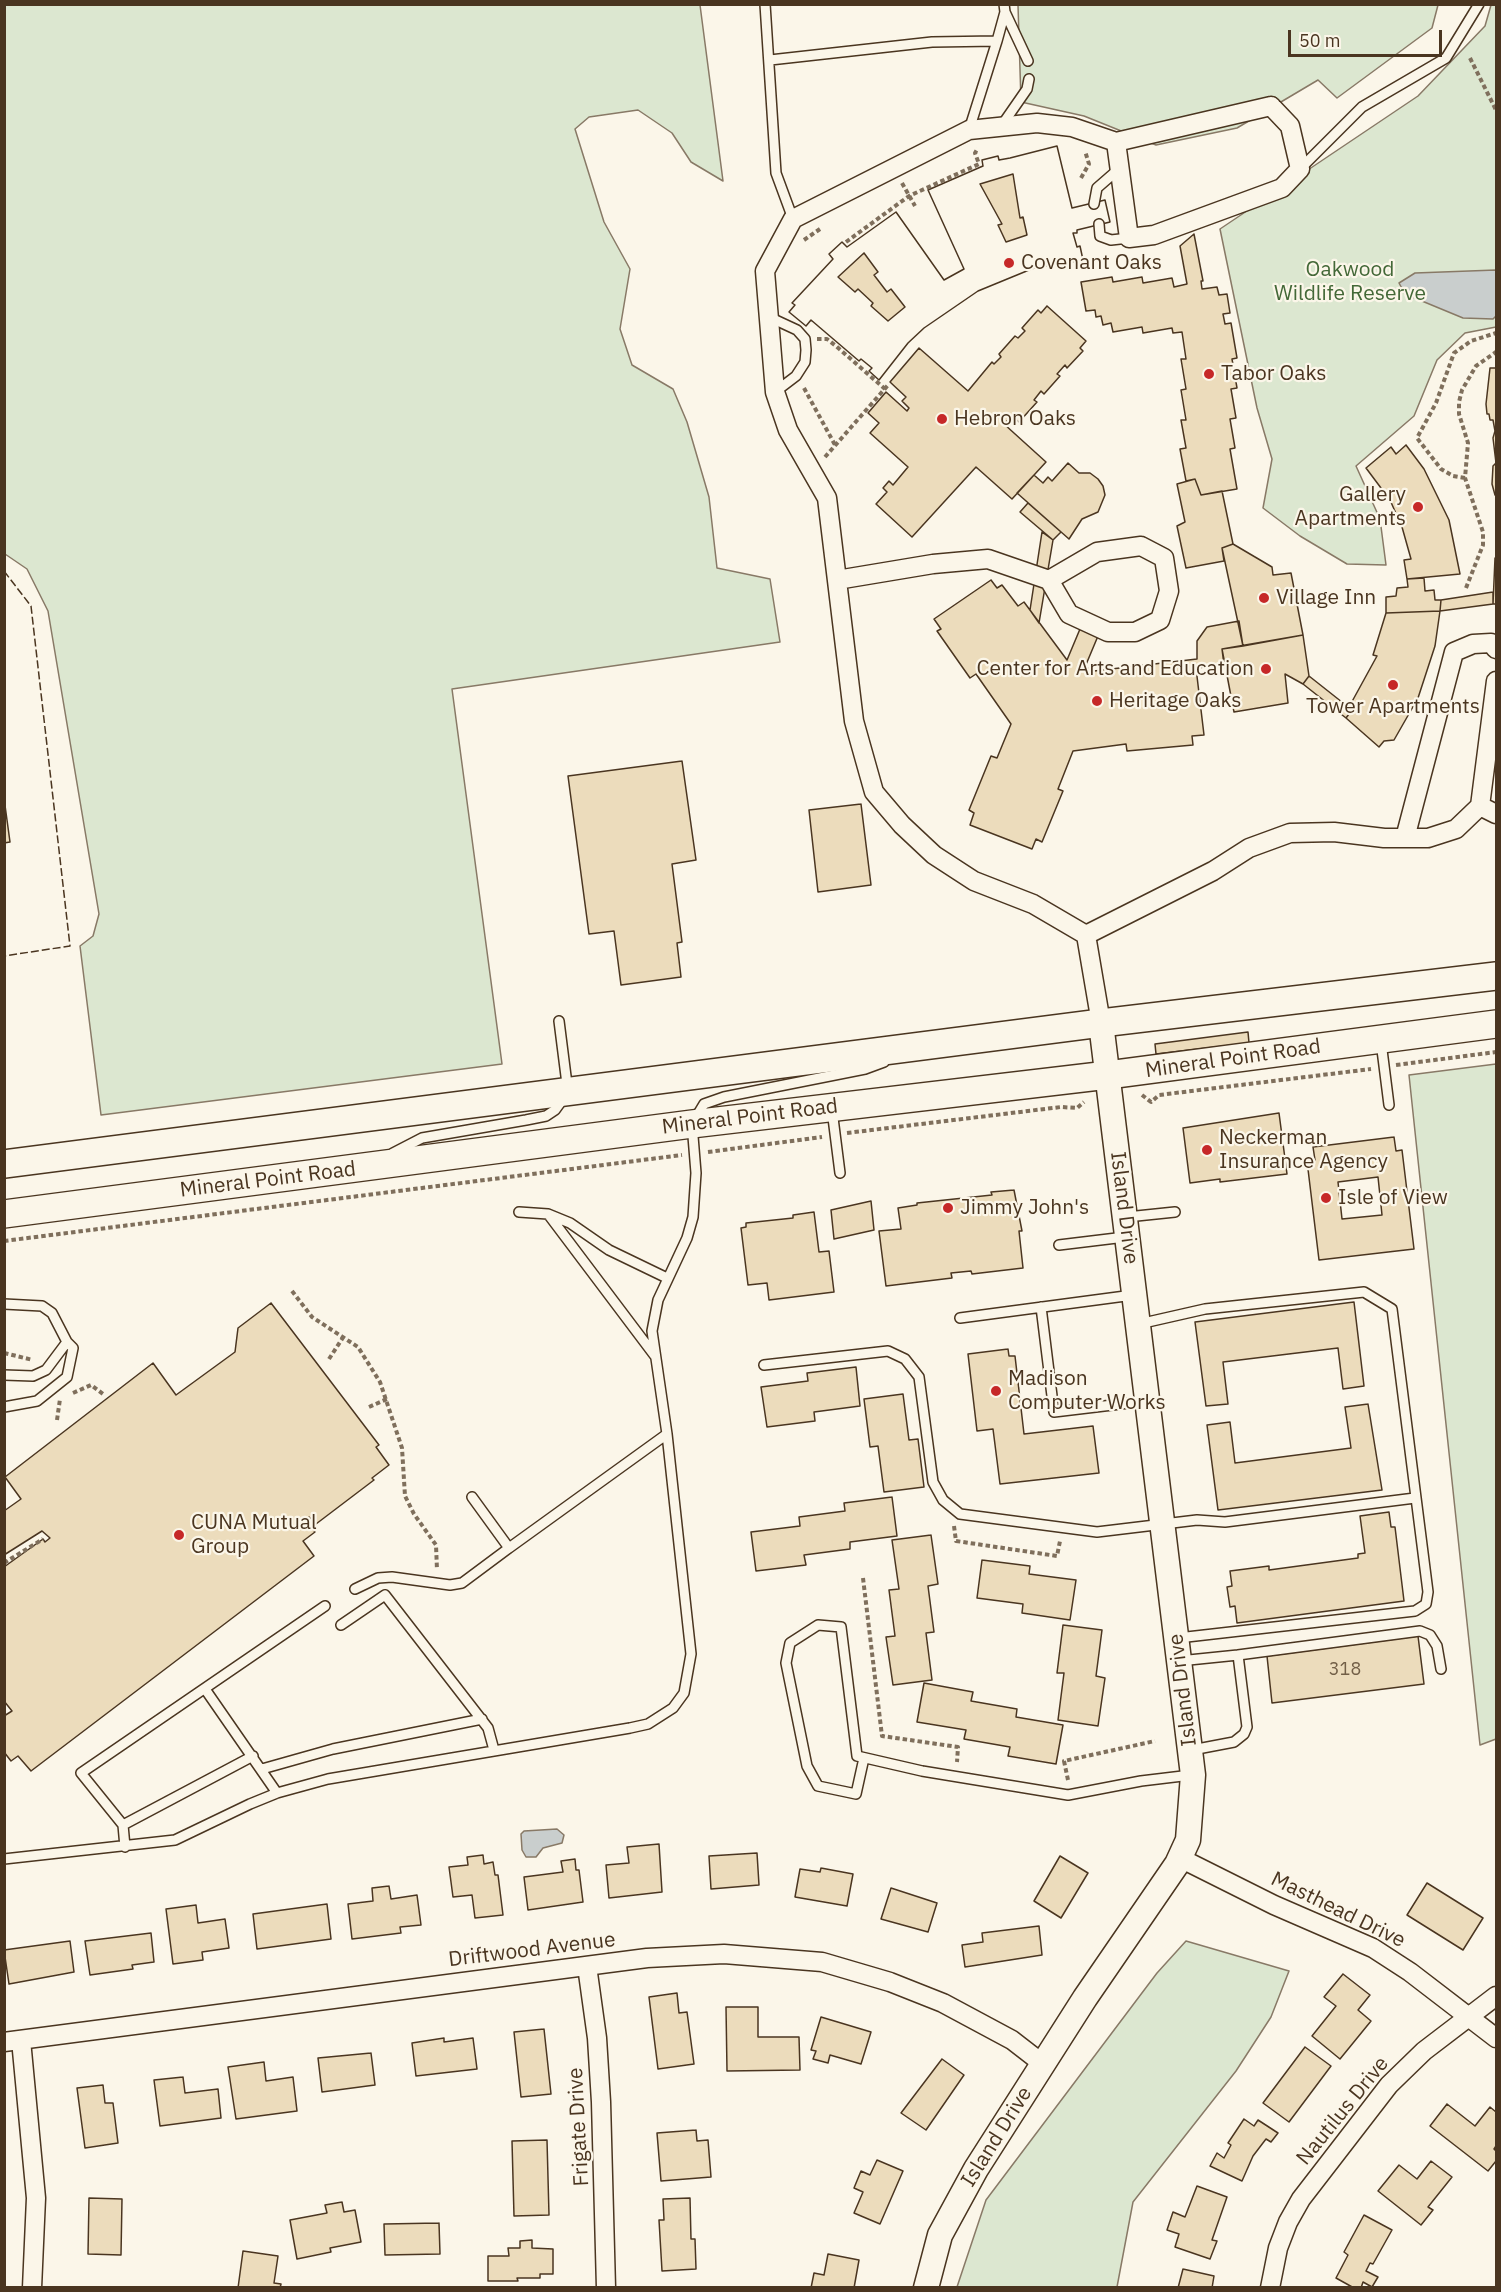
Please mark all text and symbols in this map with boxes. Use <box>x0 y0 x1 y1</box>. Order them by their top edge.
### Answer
scale bar <box>1291 18 1446 56</box>
text: 50 m <box>1299 29 1341 52</box>
place label: Covenant Oaks <box>1021 250 1162 276</box>
marker: Covenant Oaks <box>1002 256 1016 270</box>
park label: Oakwood Wildlife Reserve <box>1274 257 1426 307</box>
place label: Tabor Oaks <box>1221 361 1327 387</box>
marker: Tabor Oaks <box>1202 367 1216 381</box>
place label: Hebron Oaks <box>954 406 1076 432</box>
marker: Hebron Oaks <box>935 412 949 426</box>
place label: Gallery Apartments <box>1295 482 1406 532</box>
marker: Gallery Apartments <box>1411 500 1425 514</box>
place label: Village Inn <box>1276 585 1376 611</box>
marker: Village Inn <box>1257 591 1271 605</box>
place label: Center for Arts and Education <box>977 656 1254 682</box>
marker: Center for Arts and Education <box>1259 662 1273 676</box>
marker: Tower Apartments <box>1386 678 1400 692</box>
place label: Heritage Oaks <box>1109 688 1242 714</box>
marker: Heritage Oaks <box>1090 694 1104 708</box>
place label: Tower Apartments <box>1306 694 1480 720</box>
street label: Mineral Point Road <box>1144 1034 1322 1084</box>
street label: Mineral Point Road <box>661 1094 839 1140</box>
place label: Neckerman Insurance Agency <box>1219 1125 1388 1175</box>
marker: Neckerman Insurance Agency <box>1200 1143 1214 1157</box>
street label: Island Drive <box>1105 1150 1143 1266</box>
street label: Mineral Point Road <box>179 1157 357 1203</box>
place label: Isle of View <box>1338 1185 1448 1211</box>
marker: Isle of View <box>1319 1191 1333 1205</box>
place label: Jimmy John's <box>960 1195 1089 1221</box>
marker: Jimmy John's <box>941 1201 955 1215</box>
place label: Madison Computer Works <box>1008 1366 1166 1416</box>
marker: Madison Computer Works <box>989 1384 1003 1398</box>
place label: CUNA Mutual Group <box>191 1510 317 1560</box>
marker: CUNA Mutual Group <box>172 1528 186 1542</box>
street label: Island Drive <box>1164 1632 1202 1748</box>
house number: 318 <box>1329 1659 1361 1681</box>
street label: Masthead Drive <box>1267 1867 1409 1953</box>
street label: Driftwood Avenue <box>447 1927 617 1973</box>
street label: Nautilus Drive <box>1292 2052 1394 2170</box>
street label: Frigate Drive <box>563 2067 595 2187</box>
street label: Island Drive <box>956 2082 1038 2192</box>

